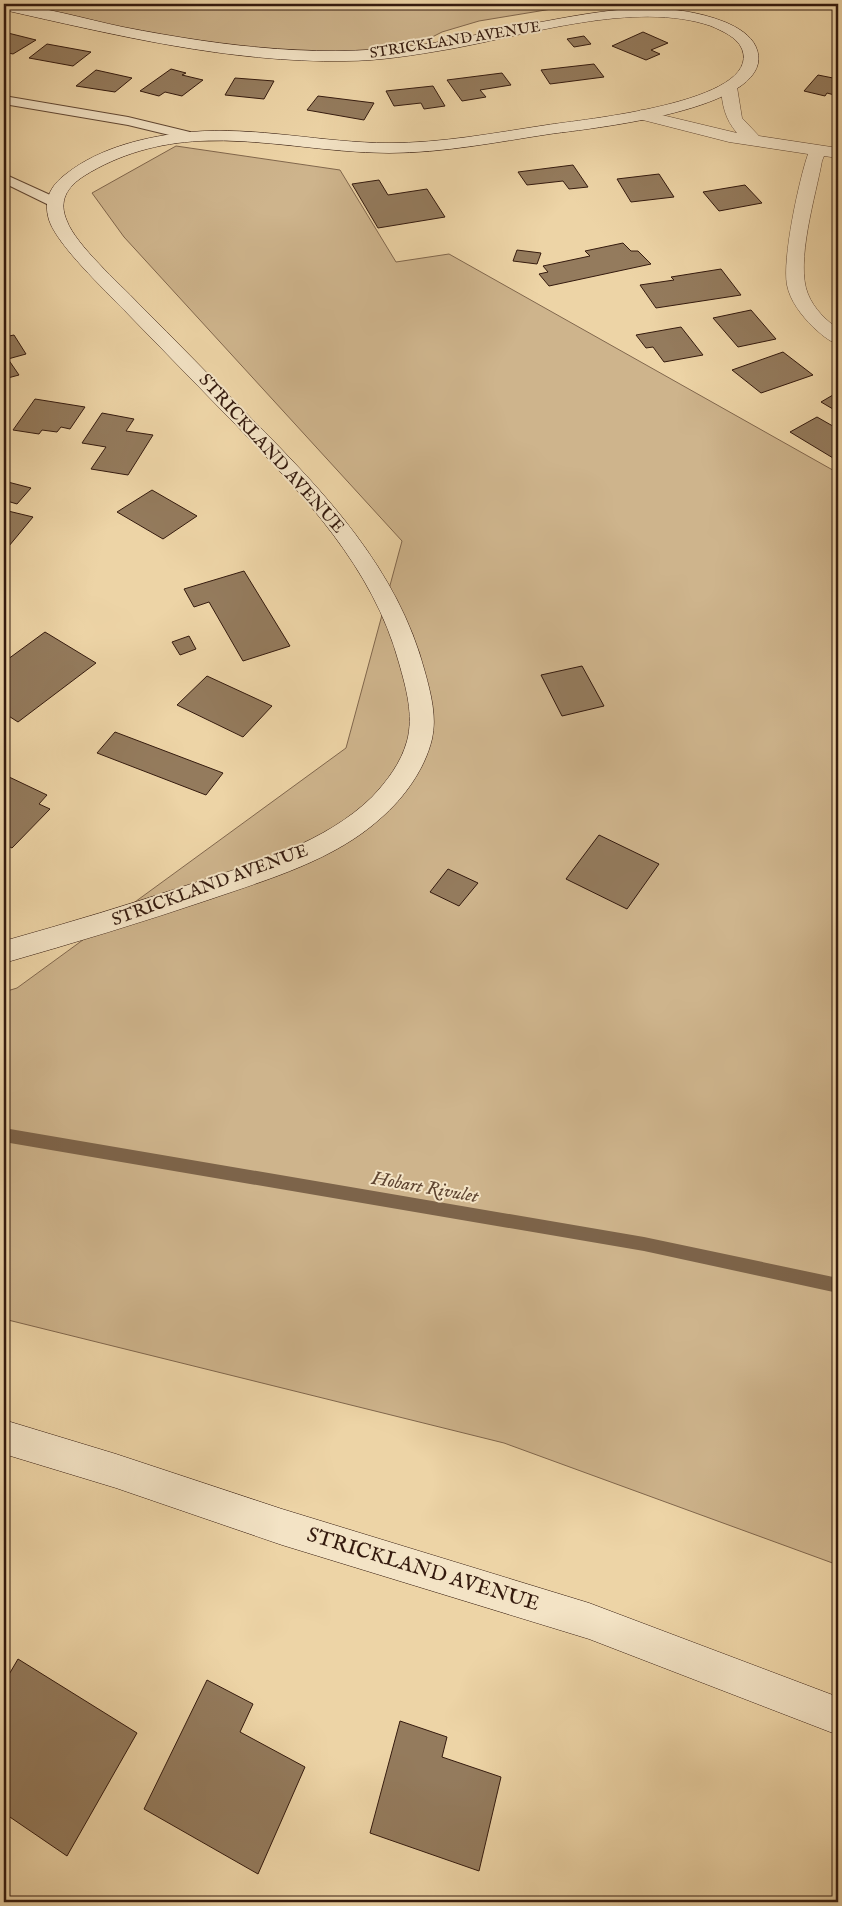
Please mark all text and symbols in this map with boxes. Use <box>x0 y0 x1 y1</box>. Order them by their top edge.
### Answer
street label: STRICKLAND AVENUE <box>368 17 542 63</box>
street label: STRICKLAND AVENUE <box>193 369 349 539</box>
street label: STRICKLAND AVENUE <box>109 840 311 932</box>
water label: Hobart Rivulet <box>369 1167 481 1209</box>
street label: STRICKLAND AVENUE <box>303 1522 543 1618</box>

